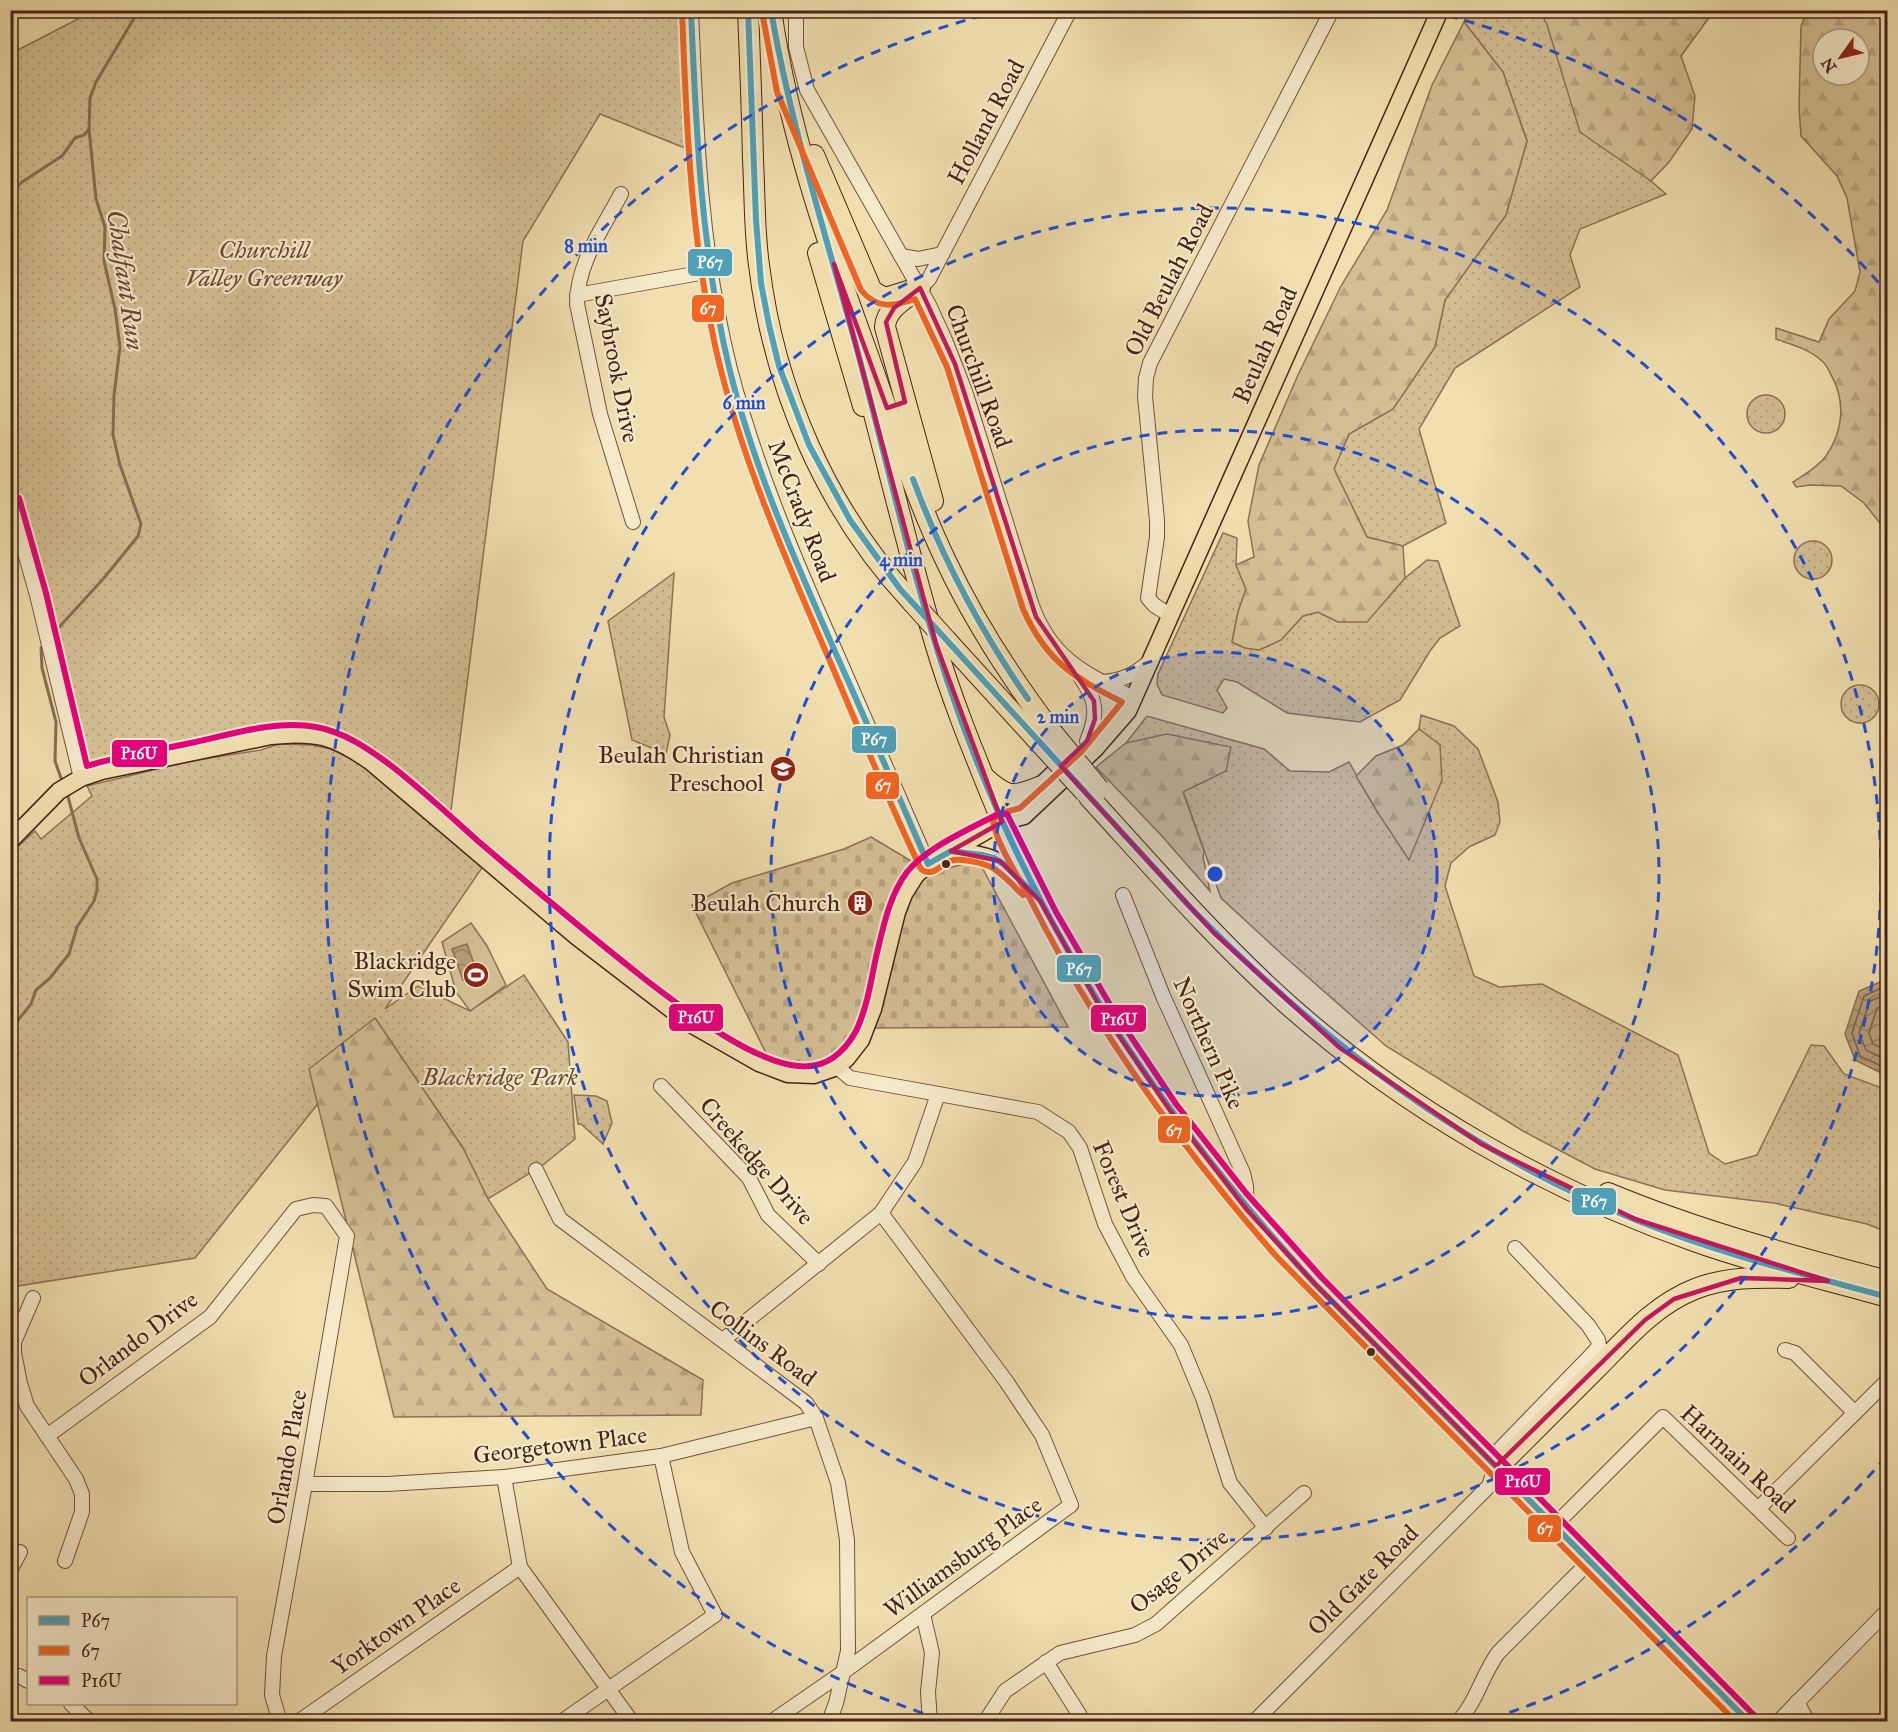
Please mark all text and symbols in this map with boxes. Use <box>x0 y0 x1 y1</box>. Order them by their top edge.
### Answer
north arrow <box>1811 27 1871 87</box>
street label: Holland Road <box>941 54 1031 190</box>
text: N <box>1817 54 1841 76</box>
street label: Old Beulah Road <box>1118 199 1220 361</box>
water label: Chalfant Run <box>100 208 152 353</box>
park label: Churchill Valley Greenway <box>186 235 343 293</box>
text: 8 min <box>564 235 608 257</box>
line badge: P67 <box>687 248 733 277</box>
text: P67 <box>697 253 723 272</box>
street label: Beulah Road <box>1226 282 1304 408</box>
street label: Saybrook Drive <box>588 291 646 445</box>
line badge: 67 <box>691 294 725 323</box>
text: 67 <box>700 299 717 318</box>
street label: Churchill Road <box>939 300 1019 452</box>
text: 6 min <box>723 392 766 414</box>
street label: McCrady Road <box>761 436 843 586</box>
text: 4 min <box>879 549 923 572</box>
text: 2 min <box>1037 706 1080 728</box>
line badge: P67 <box>851 725 897 754</box>
text: P67 <box>861 730 887 749</box>
line badge: P16U <box>111 739 168 768</box>
place label: Beulah Christian Preschool <box>598 740 765 798</box>
text: P16U <box>121 744 158 763</box>
school or university icon: Beulah Christian Preschool <box>768 754 798 784</box>
line badge: 67 <box>865 771 900 800</box>
text: 67 <box>875 776 892 795</box>
unlabelled marker <box>940 858 952 870</box>
centre of rings <box>1205 864 1225 884</box>
place label: Beulah Church <box>692 888 840 918</box>
building icon: Beulah Church <box>845 888 875 918</box>
place label: Blackridge Swim Club <box>348 946 456 1004</box>
line badge: P67 <box>1056 954 1102 983</box>
sports icon: Blackridge Swim Club <box>461 960 491 990</box>
text: P67 <box>1066 960 1092 979</box>
street label: Northern Pike <box>1167 972 1251 1114</box>
line badge: P16U <box>668 1003 724 1032</box>
line badge: P16U <box>1090 1004 1147 1033</box>
text: P16U <box>678 1008 715 1027</box>
text: P16U <box>1101 1010 1138 1029</box>
park label: Blackridge Park <box>421 1062 578 1092</box>
street label: Creekedge Drive <box>693 1091 821 1231</box>
line badge: 67 <box>1157 1115 1191 1144</box>
text: 67 <box>1166 1121 1183 1140</box>
street label: Forest Drive <box>1086 1136 1162 1262</box>
line badge: P67 <box>1571 1187 1617 1216</box>
text: P67 <box>1581 1192 1607 1211</box>
street label: Orlando Drive <box>72 1284 204 1394</box>
street label: Collins Road <box>704 1293 822 1393</box>
unlabelled marker <box>1365 1346 1377 1358</box>
street label: Orlando Place <box>260 1387 314 1527</box>
street label: Harmain Road <box>1674 1398 1802 1520</box>
street label: Georgetown Place <box>471 1419 649 1471</box>
line badge: P16U <box>1494 1467 1551 1496</box>
text: P16U <box>1505 1472 1542 1491</box>
street label: Williamsburg Place <box>878 1490 1048 1624</box>
line badge: 67 <box>1527 1514 1562 1543</box>
street label: Old Gate Road <box>1301 1518 1425 1642</box>
text: 67 <box>1537 1519 1554 1538</box>
street label: Osage Drive <box>1123 1522 1235 1620</box>
street label: Yorktown Place <box>326 1570 466 1682</box>
legend <box>27 1597 237 1705</box>
text: P67 <box>81 1610 110 1632</box>
text: 67 <box>81 1640 100 1662</box>
text: P16U <box>81 1670 123 1692</box>

